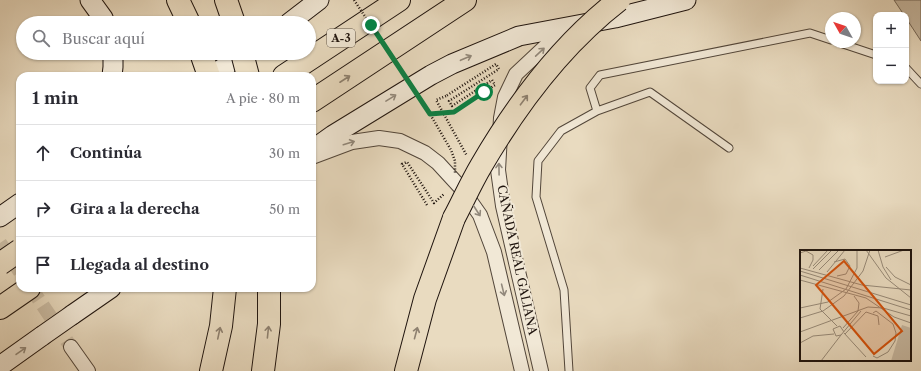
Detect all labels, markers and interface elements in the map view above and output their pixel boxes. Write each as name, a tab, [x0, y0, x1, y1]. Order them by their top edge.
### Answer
north arrow	[825, 12, 861, 48]
map controls	[873, 12, 909, 84]
button: +	[873, 12, 909, 48]
search box	[16, 16, 316, 60]
route end	[362, 16, 380, 34]
icon: search	[30, 27, 52, 49]
text: Buscar aquí	[62, 29, 145, 48]
road number: A-3	[327, 29, 355, 47]
one-way arrow	[535, 47, 545, 57]
button: −	[873, 48, 909, 84]
one-way arrow	[459, 53, 471, 61]
one-way arrow	[339, 75, 350, 84]
route start	[475, 83, 493, 101]
text: 1 min	[32, 88, 79, 108]
text: A pie · 80 m	[226, 90, 300, 106]
one-way arrow	[385, 94, 396, 102]
one-way arrow	[520, 95, 528, 106]
one-way arrow	[342, 139, 355, 146]
icon: ahead	[32, 142, 54, 164]
text: Continúa	[70, 143, 142, 162]
text: 30 m	[269, 145, 300, 161]
one-way arrow	[495, 163, 502, 176]
street label: CAÑADA REAL GALIANA	[494, 183, 542, 337]
icon: right	[32, 198, 54, 220]
text: Gira a la derecha	[70, 199, 200, 218]
text: 50 m	[269, 201, 300, 217]
one-way arrow	[473, 205, 481, 217]
inset map	[800, 250, 911, 361]
icon: arrive	[32, 254, 54, 276]
text: Llegada al destino	[70, 255, 209, 274]
one-way arrow	[500, 283, 507, 296]
one-way arrow	[264, 326, 272, 339]
one-way arrow	[216, 327, 224, 340]
one-way arrow	[413, 327, 420, 340]
one-way arrow	[15, 347, 26, 355]

